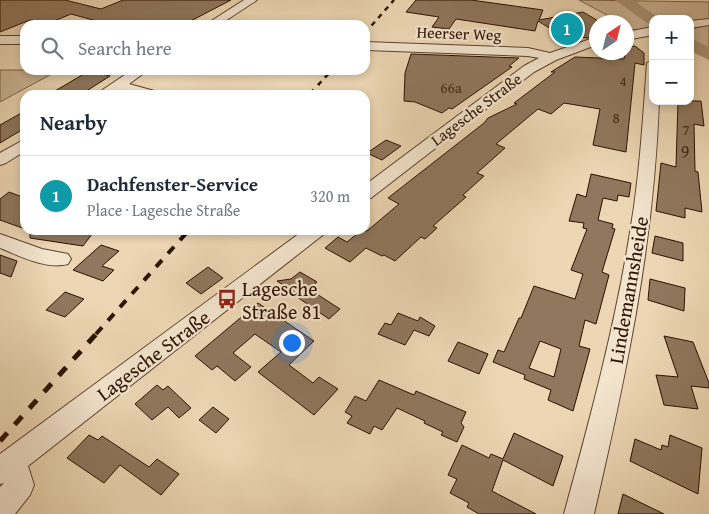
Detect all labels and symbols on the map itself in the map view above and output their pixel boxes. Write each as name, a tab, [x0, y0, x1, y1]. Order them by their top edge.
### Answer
pin: 1	[551, 10, 583, 48]
north arrow	[589, 15, 634, 60]
street label: Heerser Weg	[416, 20, 502, 46]
street label: Lagesche Straße	[425, 67, 527, 151]
house number: 4	[619, 70, 627, 91]
house number: 66a	[440, 77, 462, 98]
house number: 8	[612, 107, 620, 128]
house number: 7	[682, 119, 690, 140]
house number: 9	[681, 138, 689, 165]
street label: Lindemannsheide	[601, 214, 655, 366]
place label: Lagesche Straße 81	[242, 274, 321, 326]
bus stop icon: Lagesche Straße 81	[216, 288, 238, 310]
street label: Lagesche Straße	[90, 303, 216, 407]
your location	[279, 330, 305, 356]

